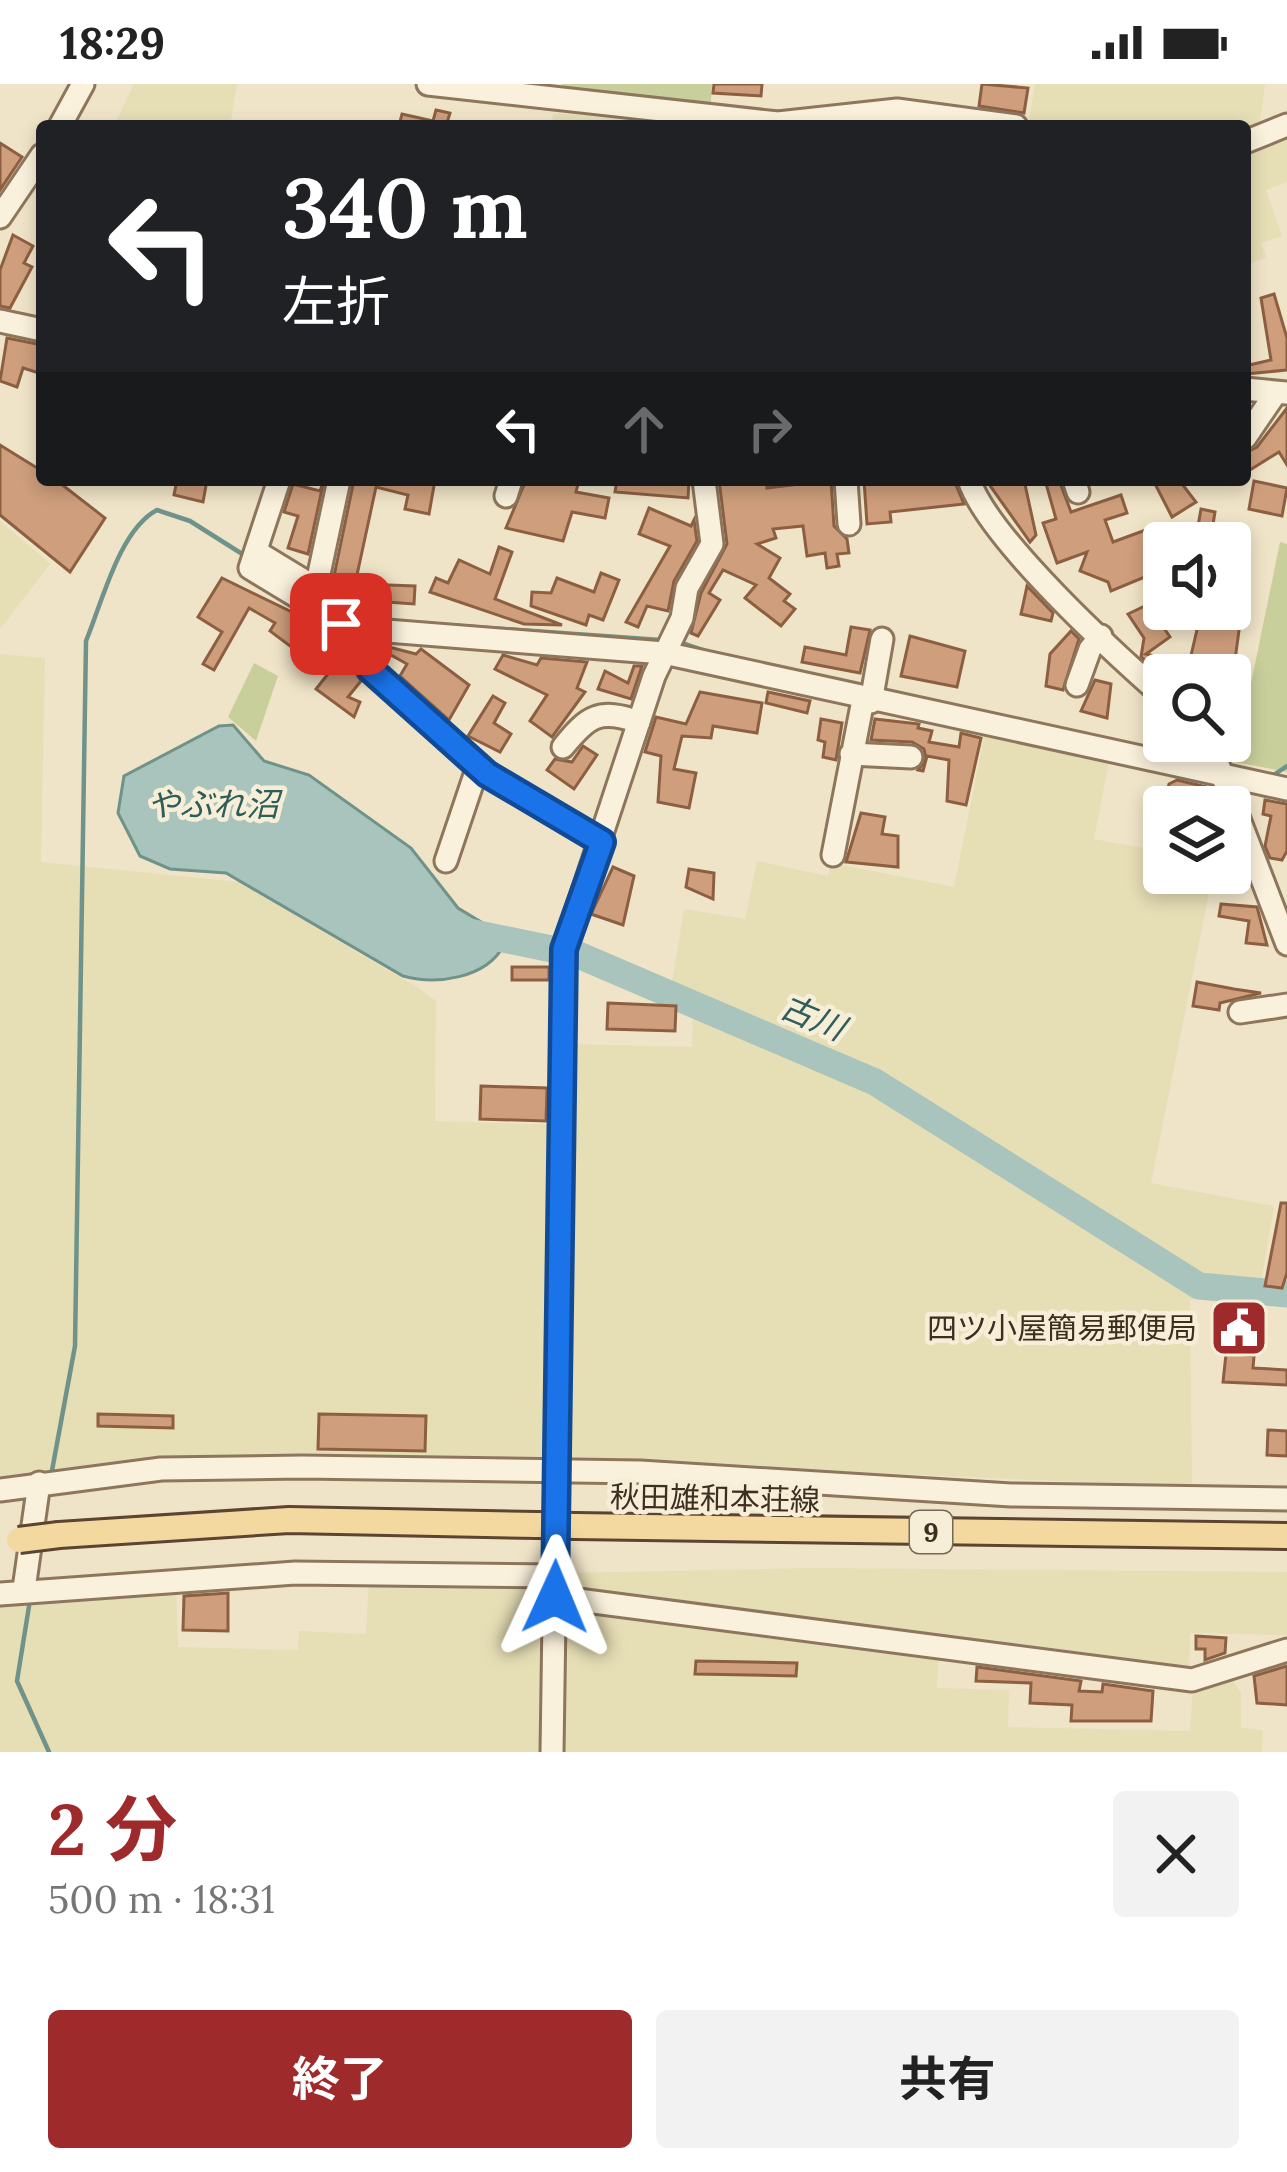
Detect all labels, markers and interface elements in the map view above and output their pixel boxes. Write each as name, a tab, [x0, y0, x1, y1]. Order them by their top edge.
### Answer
text: 18:29	[60, 14, 165, 71]
text: 340 m	[282, 153, 528, 261]
icon: left	[84, 168, 240, 324]
text: 左折	[282, 267, 390, 336]
icon: left	[485, 396, 551, 462]
icon: ahead	[611, 396, 677, 462]
icon: right	[737, 396, 803, 462]
map controls	[1143, 522, 1251, 894]
button: sound	[1143, 522, 1251, 630]
pin	[290, 573, 392, 675]
icon: arrive	[308, 591, 374, 657]
button: search	[1143, 654, 1251, 762]
water label: やぶれ沼	[147, 783, 283, 825]
button: layers	[1143, 786, 1251, 894]
water label: 古川	[774, 985, 854, 1050]
public building icon: 四ツ小屋簡易郵便局	[1208, 1297, 1270, 1359]
place label: 四ツ小屋簡易郵便局	[927, 1309, 1197, 1347]
street label: 秋田雄和本荘線	[610, 1477, 820, 1519]
road number: 9	[910, 1511, 952, 1553]
position arrow	[492, 1534, 618, 1660]
text: 2 分	[48, 1783, 177, 1875]
button: close	[1113, 1791, 1239, 1917]
text: 500 m · 18:31	[48, 1874, 275, 1924]
button: 終了	[48, 2010, 632, 2148]
button: 共有	[656, 2010, 1239, 2148]

